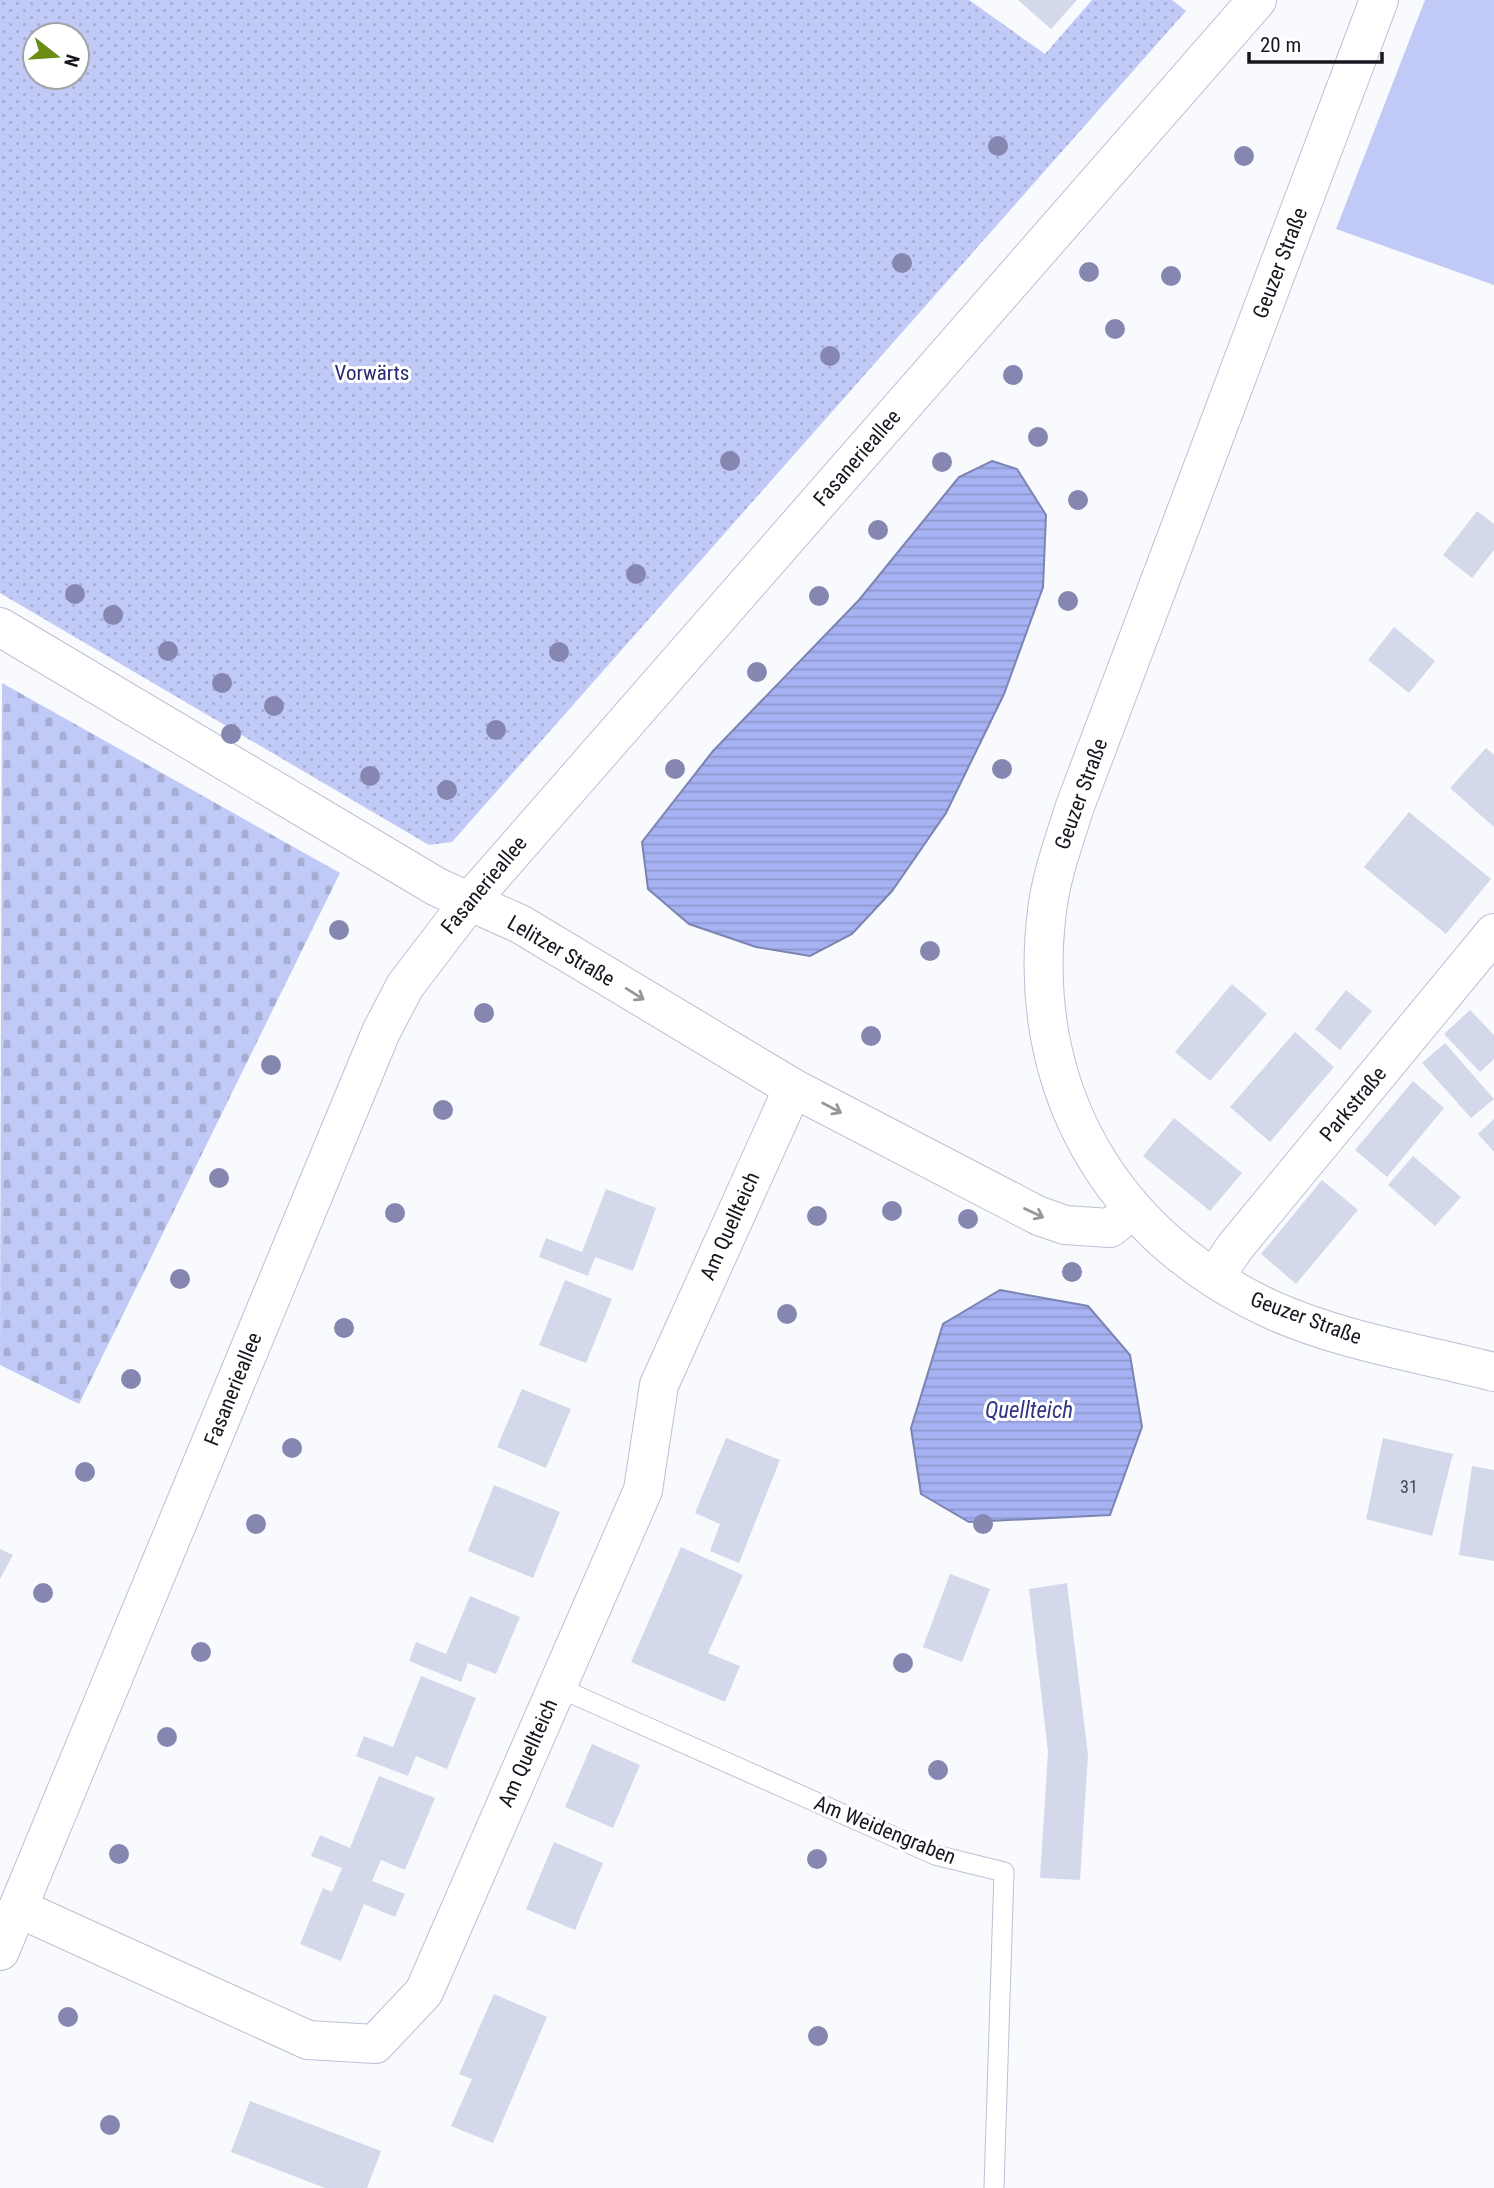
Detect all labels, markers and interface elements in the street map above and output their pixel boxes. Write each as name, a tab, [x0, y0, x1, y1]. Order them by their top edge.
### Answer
north arrow	[21, 21, 91, 91]
scale bar	[1249, 21, 1382, 65]
text: 20 m	[1260, 33, 1301, 57]
text: N	[59, 52, 84, 70]
street label: Geuzer Straße	[1248, 204, 1312, 322]
park label: Vorwärts	[335, 361, 409, 385]
street label: Fasanerieallee	[809, 405, 905, 511]
street label: Geuzer Straße	[1050, 735, 1112, 853]
street label: Fasanerieallee	[436, 831, 532, 939]
street label: Lelitzer Straße	[503, 911, 619, 991]
one-way arrow	[624, 988, 644, 1002]
street label: Parkstraße	[1315, 1062, 1391, 1146]
one-way arrow	[821, 1102, 841, 1116]
street label: Am Quellteich	[696, 1168, 764, 1284]
one-way arrow	[1023, 1207, 1044, 1220]
street label: Geuzer Straße	[1247, 1287, 1365, 1349]
street label: Fasanerieallee	[199, 1329, 267, 1449]
water label: Quellteich	[985, 1397, 1073, 1424]
house number: 31	[1400, 1476, 1418, 1497]
street label: Am Quellteich	[494, 1695, 562, 1811]
street label: Am Weidengraben	[811, 1791, 959, 1869]

